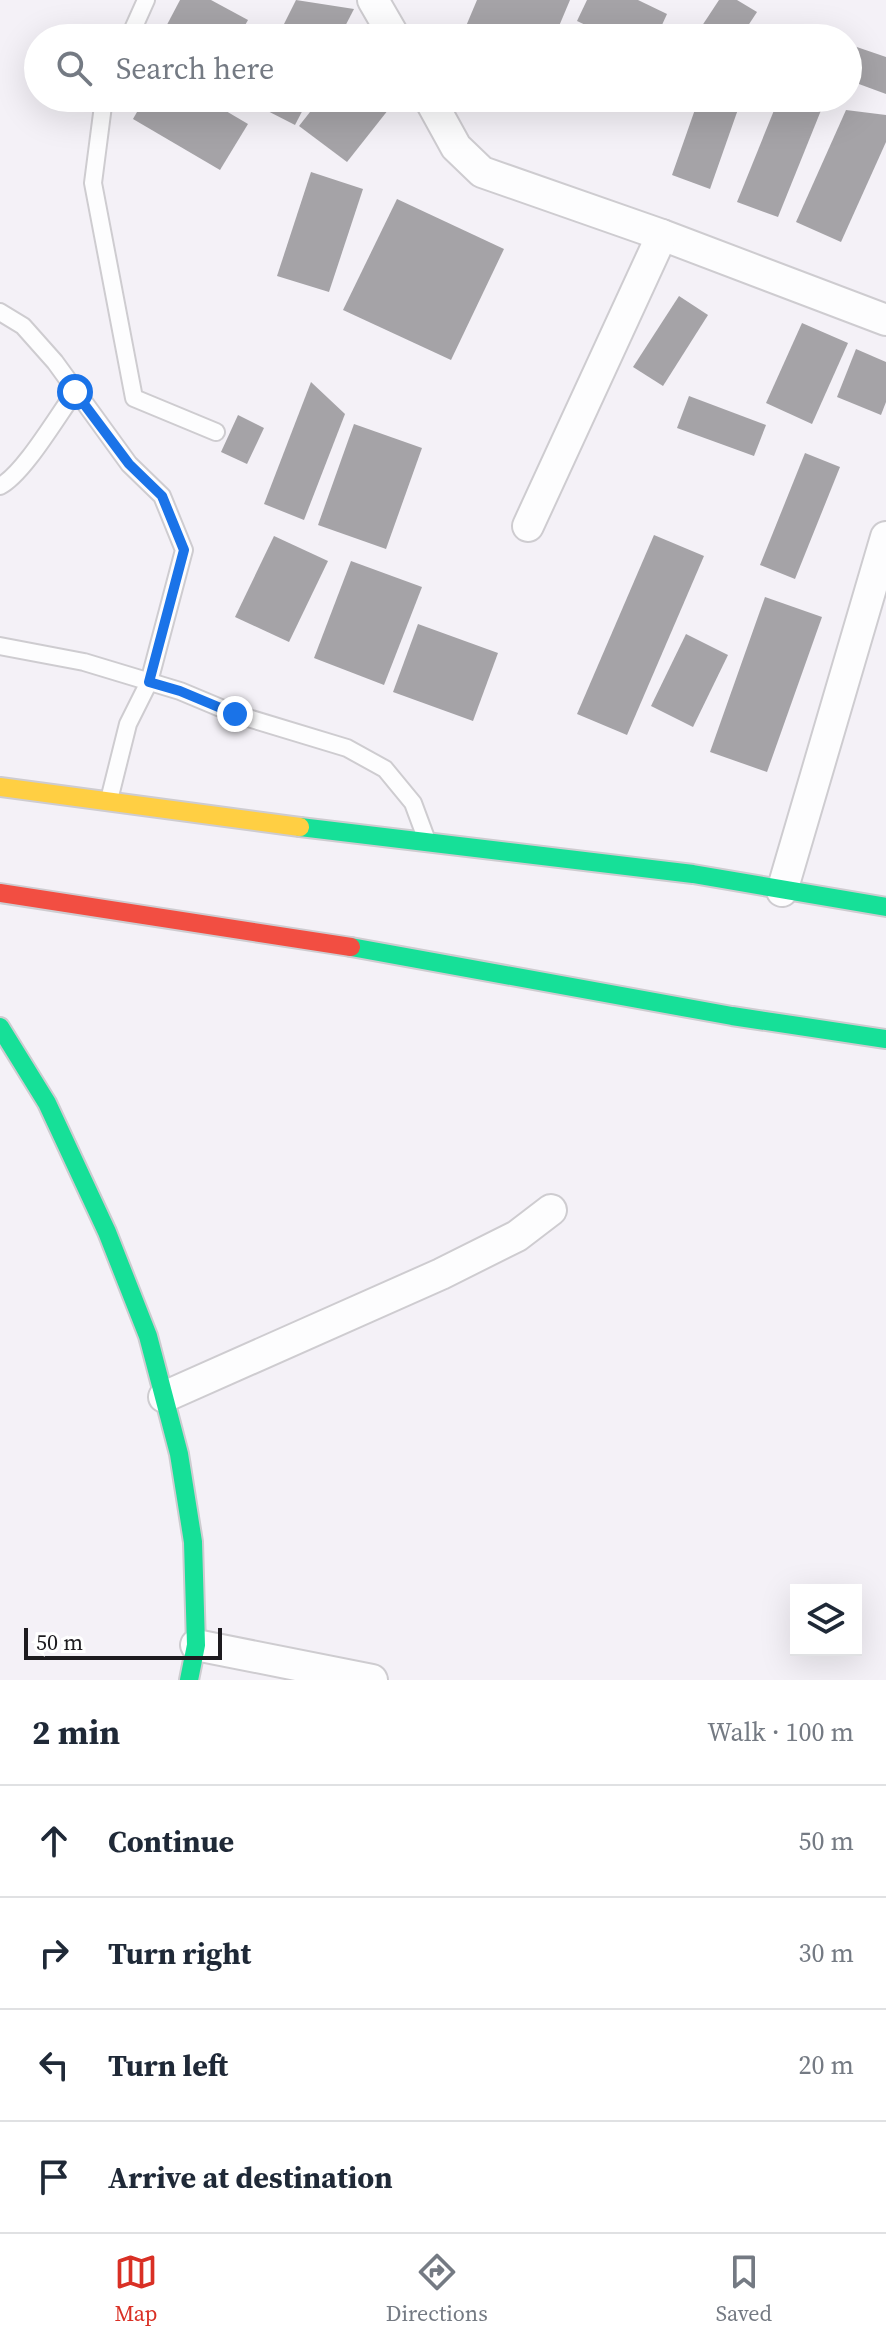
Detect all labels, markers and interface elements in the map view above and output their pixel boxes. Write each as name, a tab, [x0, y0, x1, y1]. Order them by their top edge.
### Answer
search box	[24, 24, 862, 112]
icon: search	[52, 46, 96, 90]
text: Search here	[116, 48, 274, 89]
route start	[57, 374, 93, 410]
route end	[217, 696, 253, 732]
map controls	[790, 1584, 862, 1656]
button: layers	[790, 1584, 862, 1656]
scale bar	[24, 1624, 222, 1660]
text: 50 m	[36, 1627, 83, 1657]
text: 2 min	[32, 1709, 120, 1755]
text: Walk · 100 m	[707, 1714, 854, 1750]
icon: ahead	[32, 1819, 76, 1863]
text: Continue	[108, 1821, 234, 1862]
text: 50 m	[799, 1823, 854, 1859]
icon: right	[32, 1931, 76, 1975]
text: Turn right	[108, 1933, 251, 1974]
text: 30 m	[799, 1935, 854, 1971]
icon: left	[32, 2043, 76, 2087]
text: Turn left	[108, 2045, 228, 2086]
text: 20 m	[799, 2047, 854, 2083]
icon: arrive	[32, 2155, 76, 2199]
text: Arrive at destination	[108, 2157, 393, 2198]
tab: Map	[114, 2250, 158, 2328]
tab: Directions	[386, 2250, 488, 2328]
tab: Saved	[716, 2250, 772, 2328]

